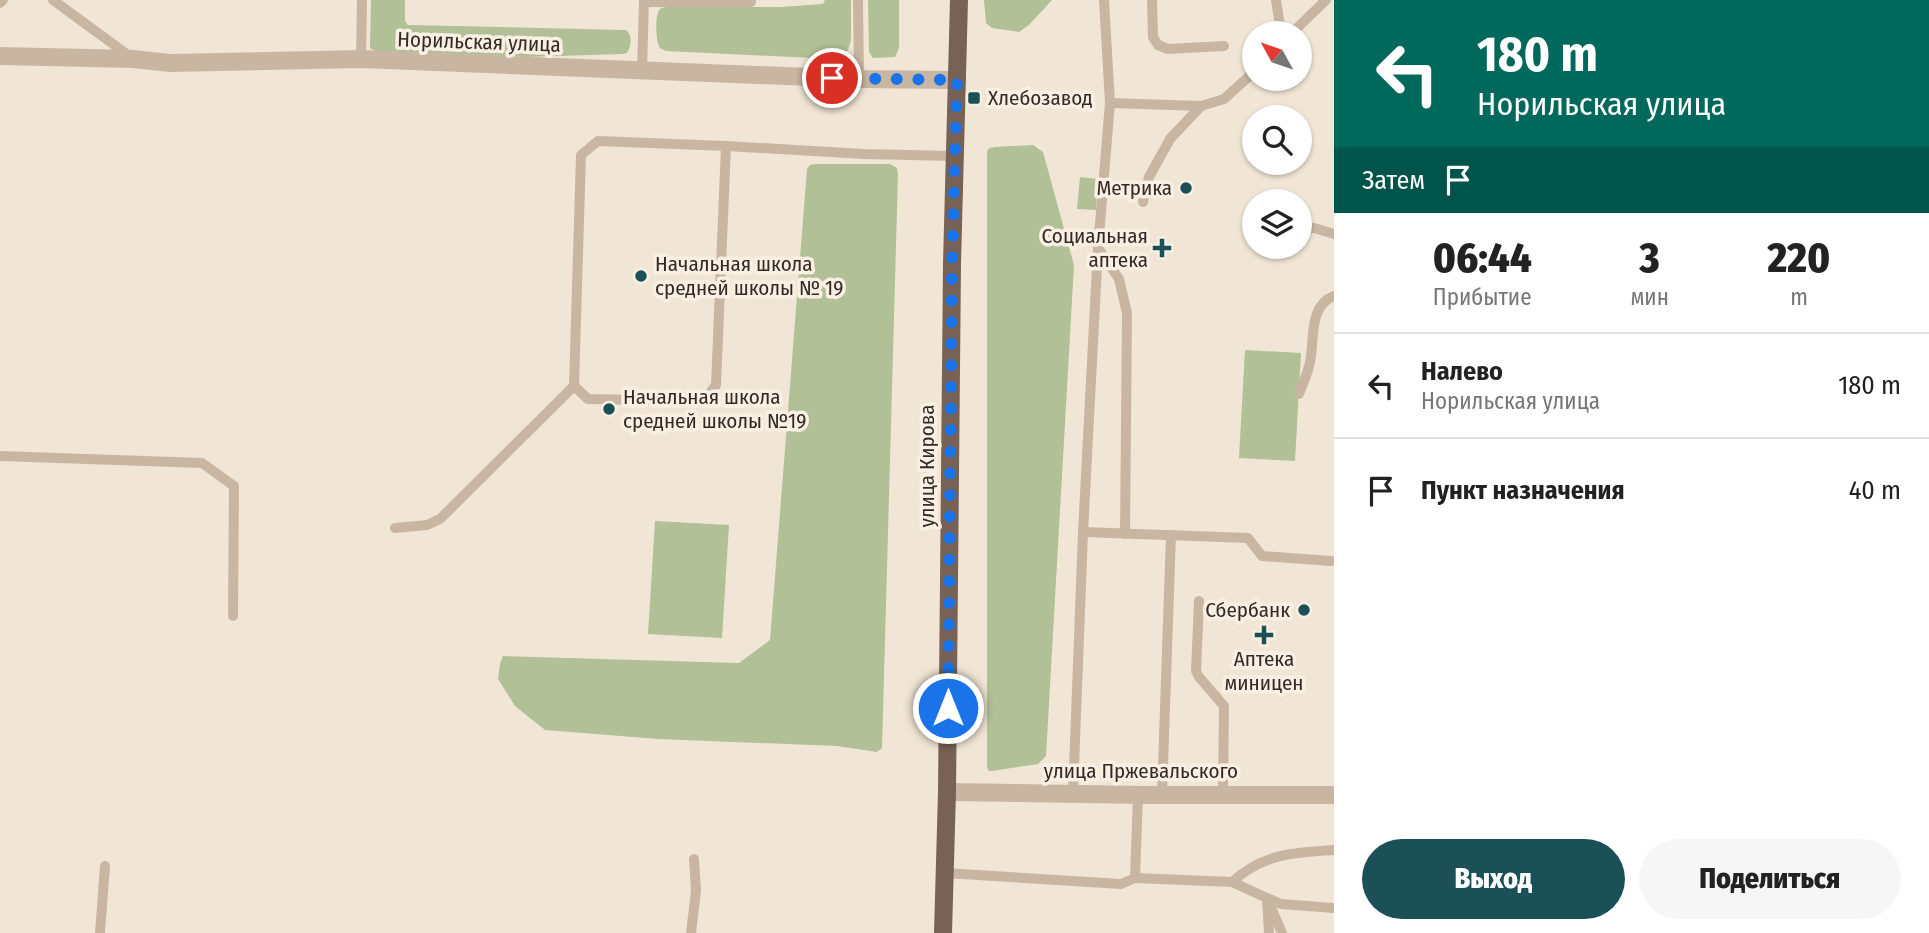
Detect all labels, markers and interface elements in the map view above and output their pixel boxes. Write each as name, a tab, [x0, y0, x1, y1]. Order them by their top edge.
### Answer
north arrow	[1242, 21, 1312, 91]
map controls	[1242, 21, 1312, 259]
text: 180 m	[1477, 25, 1598, 84]
street label: Норильская улица	[397, 26, 561, 58]
icon: left	[1362, 28, 1453, 119]
pin	[802, 48, 862, 108]
icon: arrive	[813, 59, 851, 97]
place label: Хлебoзавод	[988, 85, 1093, 111]
text: Норильская улица	[1477, 85, 1726, 123]
marker: Хлебoзавод	[966, 90, 982, 106]
button: search	[1242, 105, 1312, 175]
icon: arrive	[1439, 161, 1477, 199]
text: Затем	[1362, 165, 1425, 196]
place label: Метрика	[1096, 175, 1172, 201]
marker: Метрика	[1178, 180, 1194, 196]
button: layers	[1242, 189, 1312, 259]
place label: Социальная аптека	[1042, 223, 1148, 273]
text: 06:44	[1433, 233, 1532, 283]
text: 3	[1640, 233, 1660, 283]
text: 220	[1768, 233, 1830, 283]
marker: Социальная аптека	[1154, 240, 1170, 256]
place label: Начальная школа средней школы № 19	[655, 251, 843, 301]
marker: Начальная школа средней школы № 19	[633, 268, 649, 284]
text: Прибытие	[1433, 283, 1532, 311]
text: мин	[1630, 283, 1669, 311]
text: m	[1790, 283, 1808, 311]
text: Налево	[1421, 356, 1503, 387]
icon: left	[1362, 367, 1400, 405]
text: 180 m	[1838, 370, 1901, 401]
place label: Начальная школа средней школы №19	[623, 384, 806, 434]
text: Норильская улица	[1421, 387, 1600, 415]
marker: Начальная школа средней школы №19	[601, 401, 617, 417]
street label: улица Кирова	[914, 405, 940, 527]
icon: arrive	[1362, 472, 1400, 510]
text: Пункт назначения	[1421, 475, 1625, 506]
text: 40 m	[1849, 475, 1901, 506]
place label: Сбербанк	[1205, 597, 1290, 623]
marker: Сбербанк	[1296, 602, 1312, 618]
marker: Аптека миницен	[1256, 627, 1272, 643]
place label: Аптека миницен	[1225, 646, 1303, 696]
position arrow	[911, 671, 985, 745]
street label: улица Пржевальского	[1044, 758, 1238, 784]
button: Выход	[1362, 839, 1625, 919]
button: Поделиться	[1639, 839, 1901, 919]

